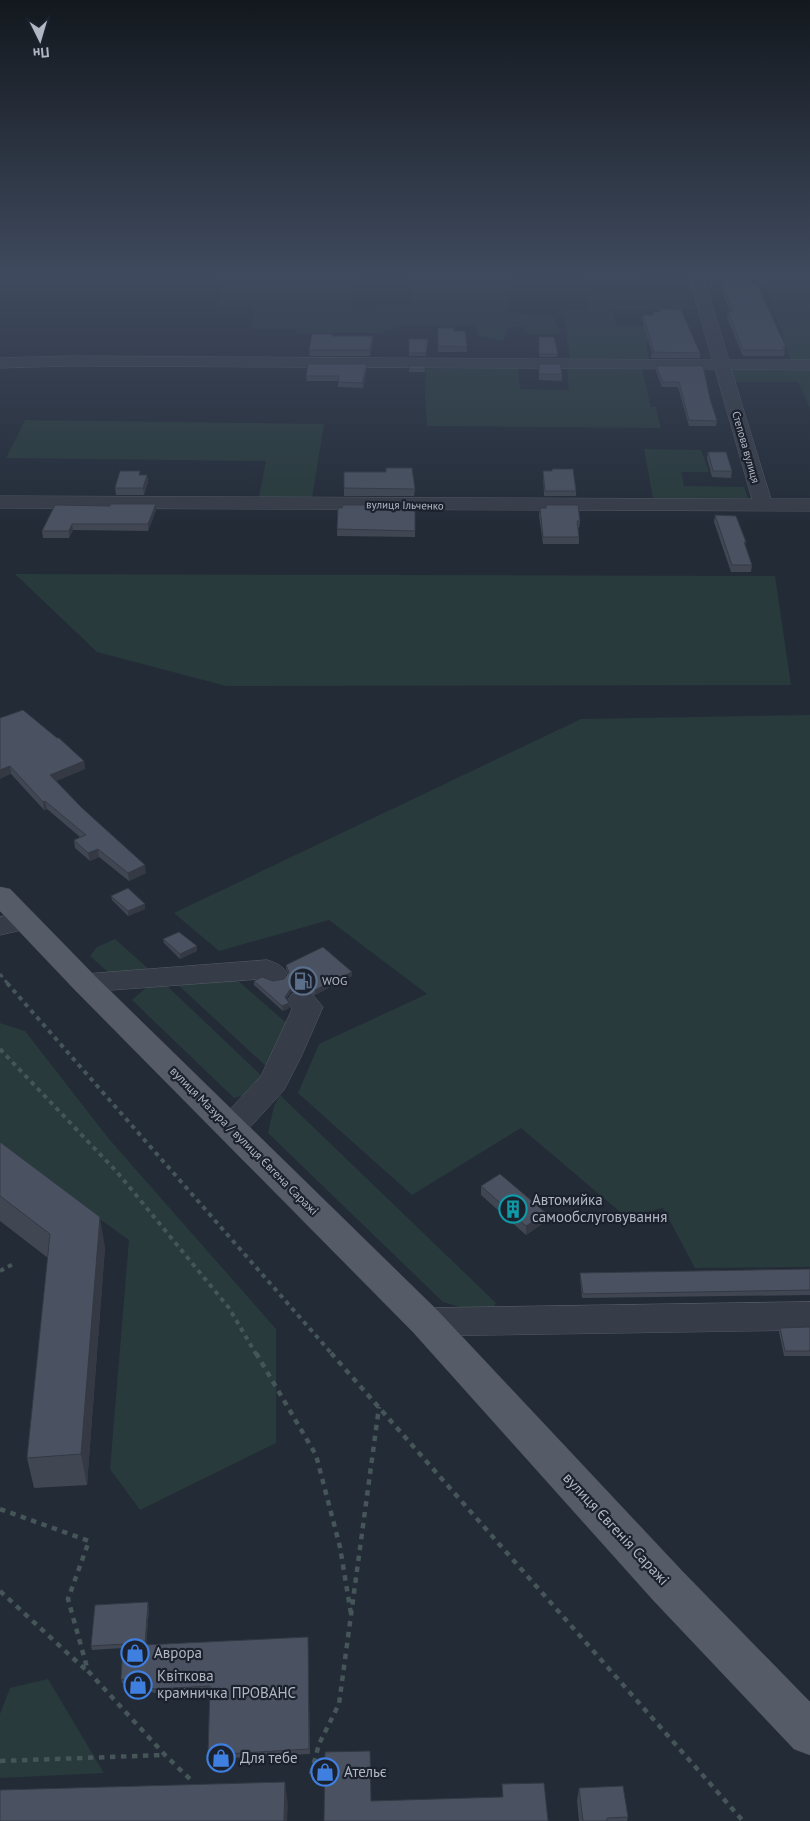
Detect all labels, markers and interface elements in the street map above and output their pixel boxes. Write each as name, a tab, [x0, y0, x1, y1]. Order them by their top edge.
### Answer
north arrow	[15, 15, 65, 65]
text: Пн	[32, 43, 50, 63]
street label: Степова вулиця	[729, 409, 763, 485]
street label: вулиця Ільченко	[366, 497, 444, 513]
fuel station icon: WOG	[288, 966, 318, 996]
place label: WOG	[322, 973, 347, 988]
street label: вулиця Мазура / вулиця Євгена Саражі	[167, 1063, 322, 1218]
place label: Автомийка самообслуговування	[532, 1190, 667, 1226]
building icon: Автомийка самообслуговування	[498, 1194, 528, 1224]
street label: вулиця Євгенія Саражі	[559, 1468, 674, 1589]
shop icon: Аврора	[120, 1638, 150, 1668]
place label: Аврора	[154, 1643, 202, 1662]
place label: Квіткова крамничка ПРОВАНС	[157, 1666, 296, 1702]
shop icon: Квіткова крамничка ПРОВАНС	[123, 1670, 153, 1700]
shop icon: Для тебе	[206, 1743, 236, 1773]
place label: Для тебе	[240, 1748, 298, 1767]
shop icon: Ательє	[310, 1757, 340, 1787]
place label: Ательє	[344, 1762, 387, 1781]

